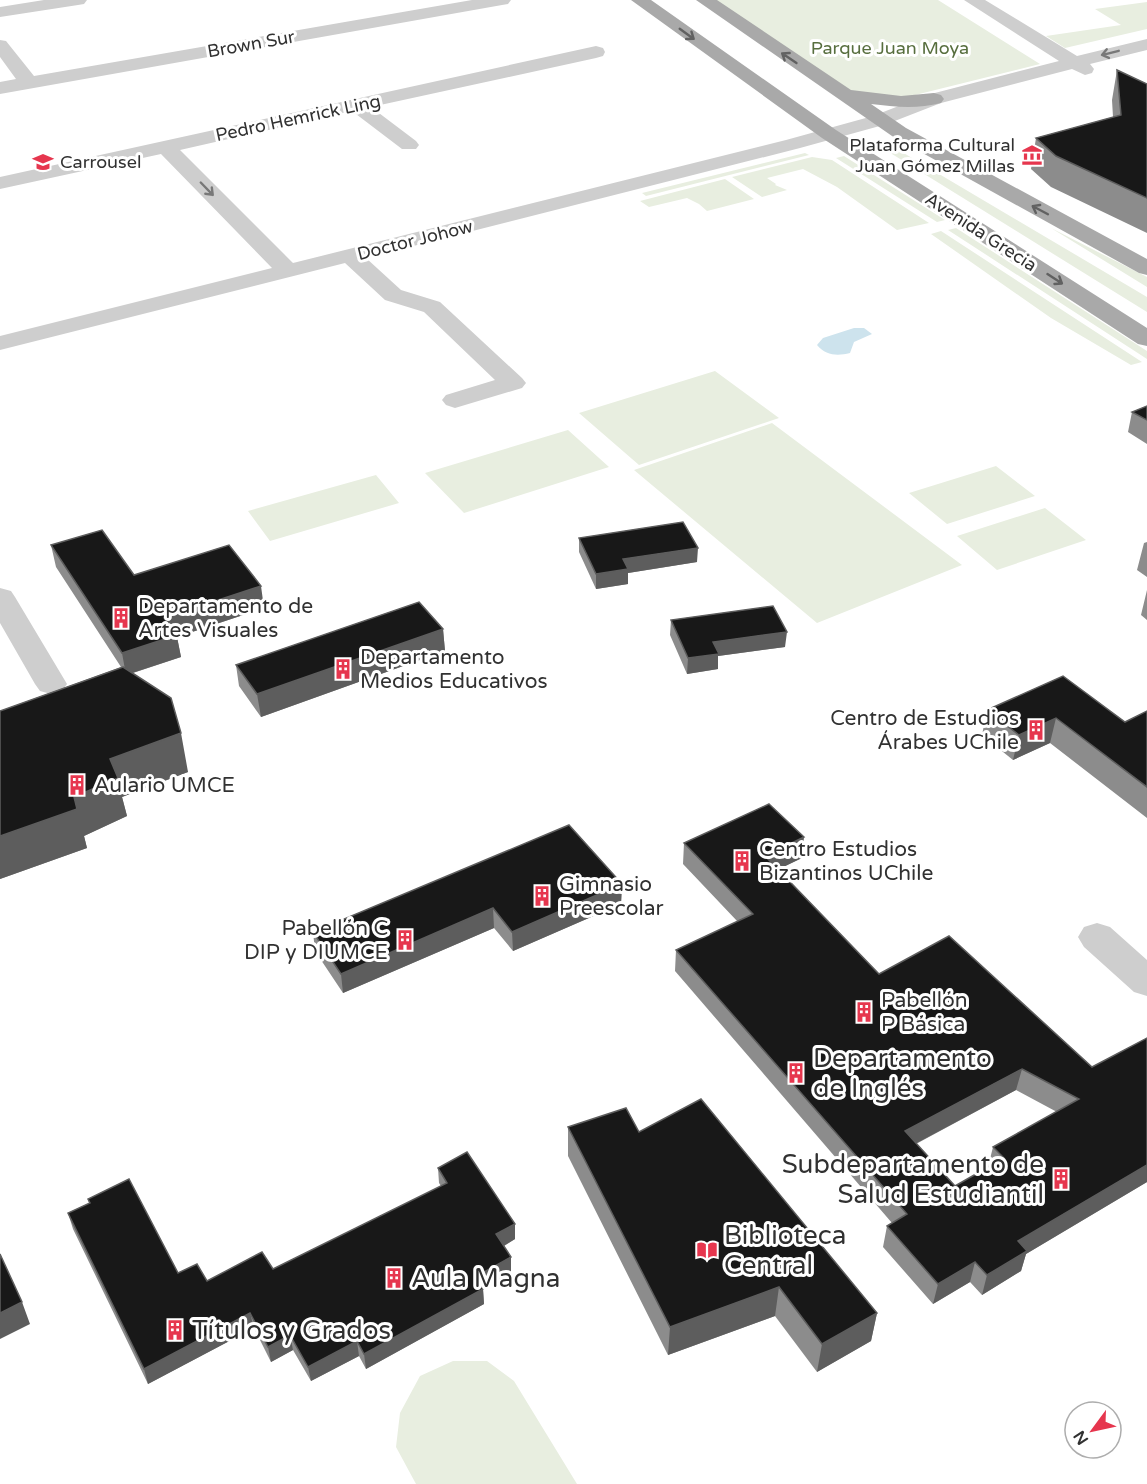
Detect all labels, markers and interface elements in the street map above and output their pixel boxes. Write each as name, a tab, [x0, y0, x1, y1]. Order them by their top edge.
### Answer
street label: Brown Sur	[206, 25, 297, 63]
one-way arrow	[679, 28, 695, 41]
park label: Parque Juan Moya	[811, 37, 969, 59]
one-way arrow	[1101, 48, 1120, 59]
one-way arrow	[782, 52, 798, 64]
street label: Pedro Hemrick Ling	[213, 90, 383, 146]
place label: Plataforma Cultural Juan Gómez Millas	[849, 134, 1015, 177]
museum icon: Plataforma Cultural Juan Gómez Millas	[1020, 143, 1044, 167]
school or university icon: Carrousel	[31, 150, 55, 174]
place label: Carrousel	[60, 151, 141, 173]
one-way arrow	[200, 181, 214, 196]
street label: Avenida Grecia	[921, 188, 1041, 276]
one-way arrow	[1032, 204, 1049, 216]
street label: Doctor Johow	[355, 215, 475, 265]
one-way arrow	[1046, 273, 1063, 286]
place label: Departamento de Artes Visuales	[138, 594, 313, 643]
building icon: Departamento de Artes Visuales	[109, 606, 133, 630]
place label: Departamento Medios Educativos	[360, 645, 548, 694]
building icon: Departamento Medios Educativos	[331, 657, 355, 681]
place label: Centro de Estudios Árabes UChile	[830, 706, 1019, 755]
building icon: Centro de Estudios Árabes UChile	[1024, 718, 1048, 742]
building icon: Aulario UMCE	[65, 773, 89, 797]
place label: Aulario UMCE	[94, 773, 235, 798]
place label: Centro Estudios Bizantinos UChile	[759, 837, 934, 886]
building icon: Centro Estudios Bizantinos UChile	[730, 849, 754, 873]
place label: Gimnasio Preescolar	[559, 872, 663, 921]
building icon: Gimnasio Preescolar	[530, 884, 554, 908]
place label: Pabellón C DIP y DIUMCE	[244, 916, 388, 965]
building icon: Pabellón C DIP y DIUMCE	[393, 928, 417, 952]
place label: Pabellón P Básica	[881, 988, 968, 1037]
building icon: Pabellón P Básica	[852, 1000, 876, 1024]
place label: Departamento de Inglés	[813, 1043, 992, 1104]
building icon: Departamento de Inglés	[784, 1061, 808, 1085]
place label: Subdepartamento de Salud Estudiantil	[782, 1149, 1044, 1210]
building icon: Subdepartamento de Salud Estudiantil	[1049, 1167, 1073, 1191]
place label: Biblioteca Central	[724, 1220, 846, 1281]
library icon: Biblioteca Central	[695, 1238, 719, 1262]
place label: Aula Magna	[411, 1263, 560, 1294]
building icon: Aula Magna	[382, 1266, 406, 1290]
place label: Títulos y Grados	[192, 1315, 391, 1346]
building icon: Títulos y Grados	[163, 1318, 187, 1342]
north arrow	[1063, 1400, 1123, 1460]
text: N	[1069, 1427, 1093, 1448]

